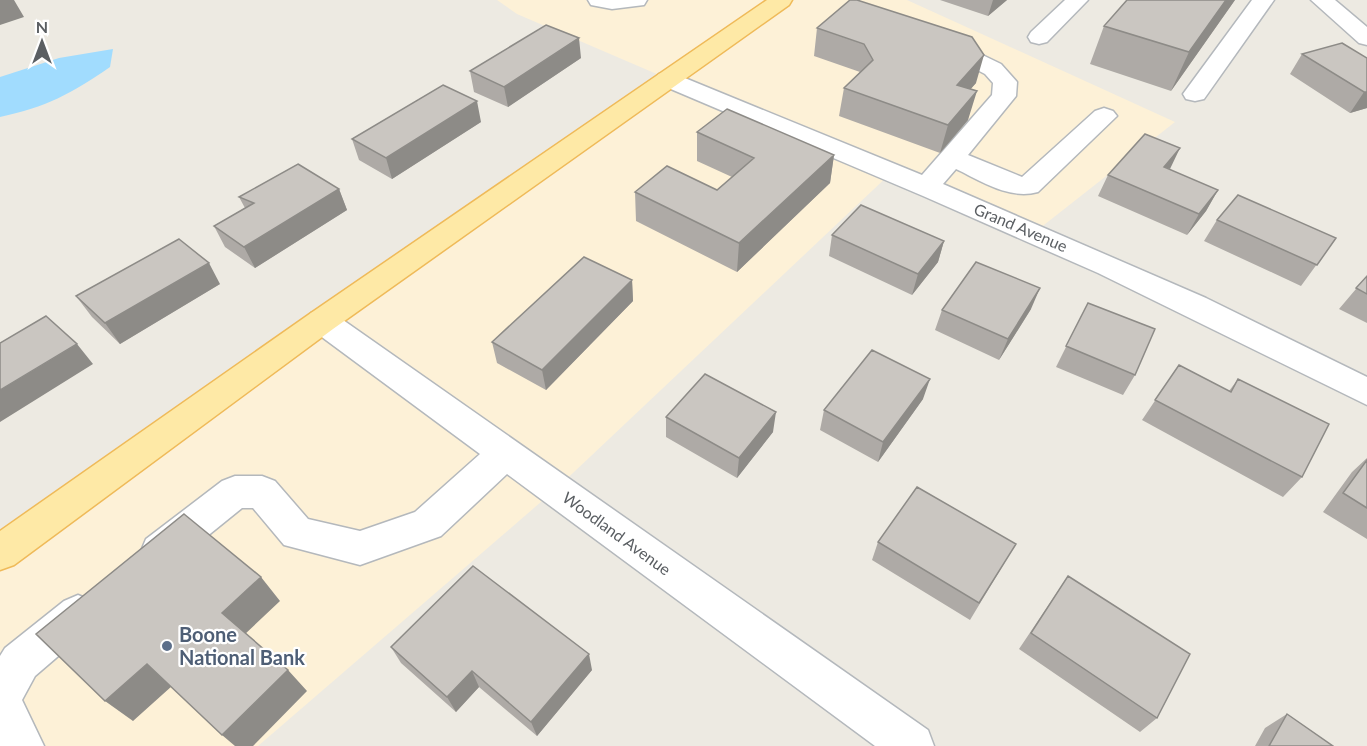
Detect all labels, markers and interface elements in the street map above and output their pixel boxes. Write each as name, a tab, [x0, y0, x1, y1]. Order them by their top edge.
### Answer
north arrow	[12, 12, 72, 72]
text: N	[36, 17, 48, 36]
street label: Grand Avenue	[971, 199, 1071, 255]
street label: Woodland Avenue	[559, 487, 675, 579]
place label: Boone National Bank	[179, 622, 305, 669]
marker: Boone National Bank	[160, 639, 174, 653]

